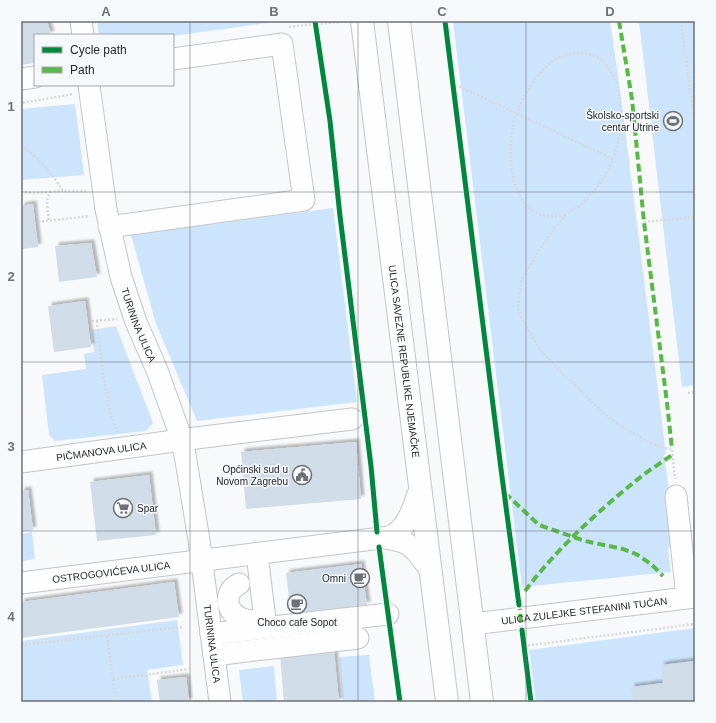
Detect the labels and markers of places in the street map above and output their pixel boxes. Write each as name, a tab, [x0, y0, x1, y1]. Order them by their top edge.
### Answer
place label: Školsko-sportski centar Utrine	[586, 109, 659, 133]
sports icon: Školsko-sportski centar Utrine	[662, 110, 684, 132]
place label: Općinski sud u Novom Zagrebu	[216, 464, 288, 487]
public building icon: Općinski sud u Novom Zagrebu	[291, 464, 313, 486]
supermarket icon: Spar	[112, 497, 134, 519]
place label: Spar	[137, 503, 159, 514]
cafe icon: Omni	[349, 567, 371, 589]
place label: Omni	[322, 573, 346, 584]
cafe icon: Choco cafe Sopot	[286, 593, 308, 615]
place label: Choco cafe Sopot	[257, 617, 337, 628]

